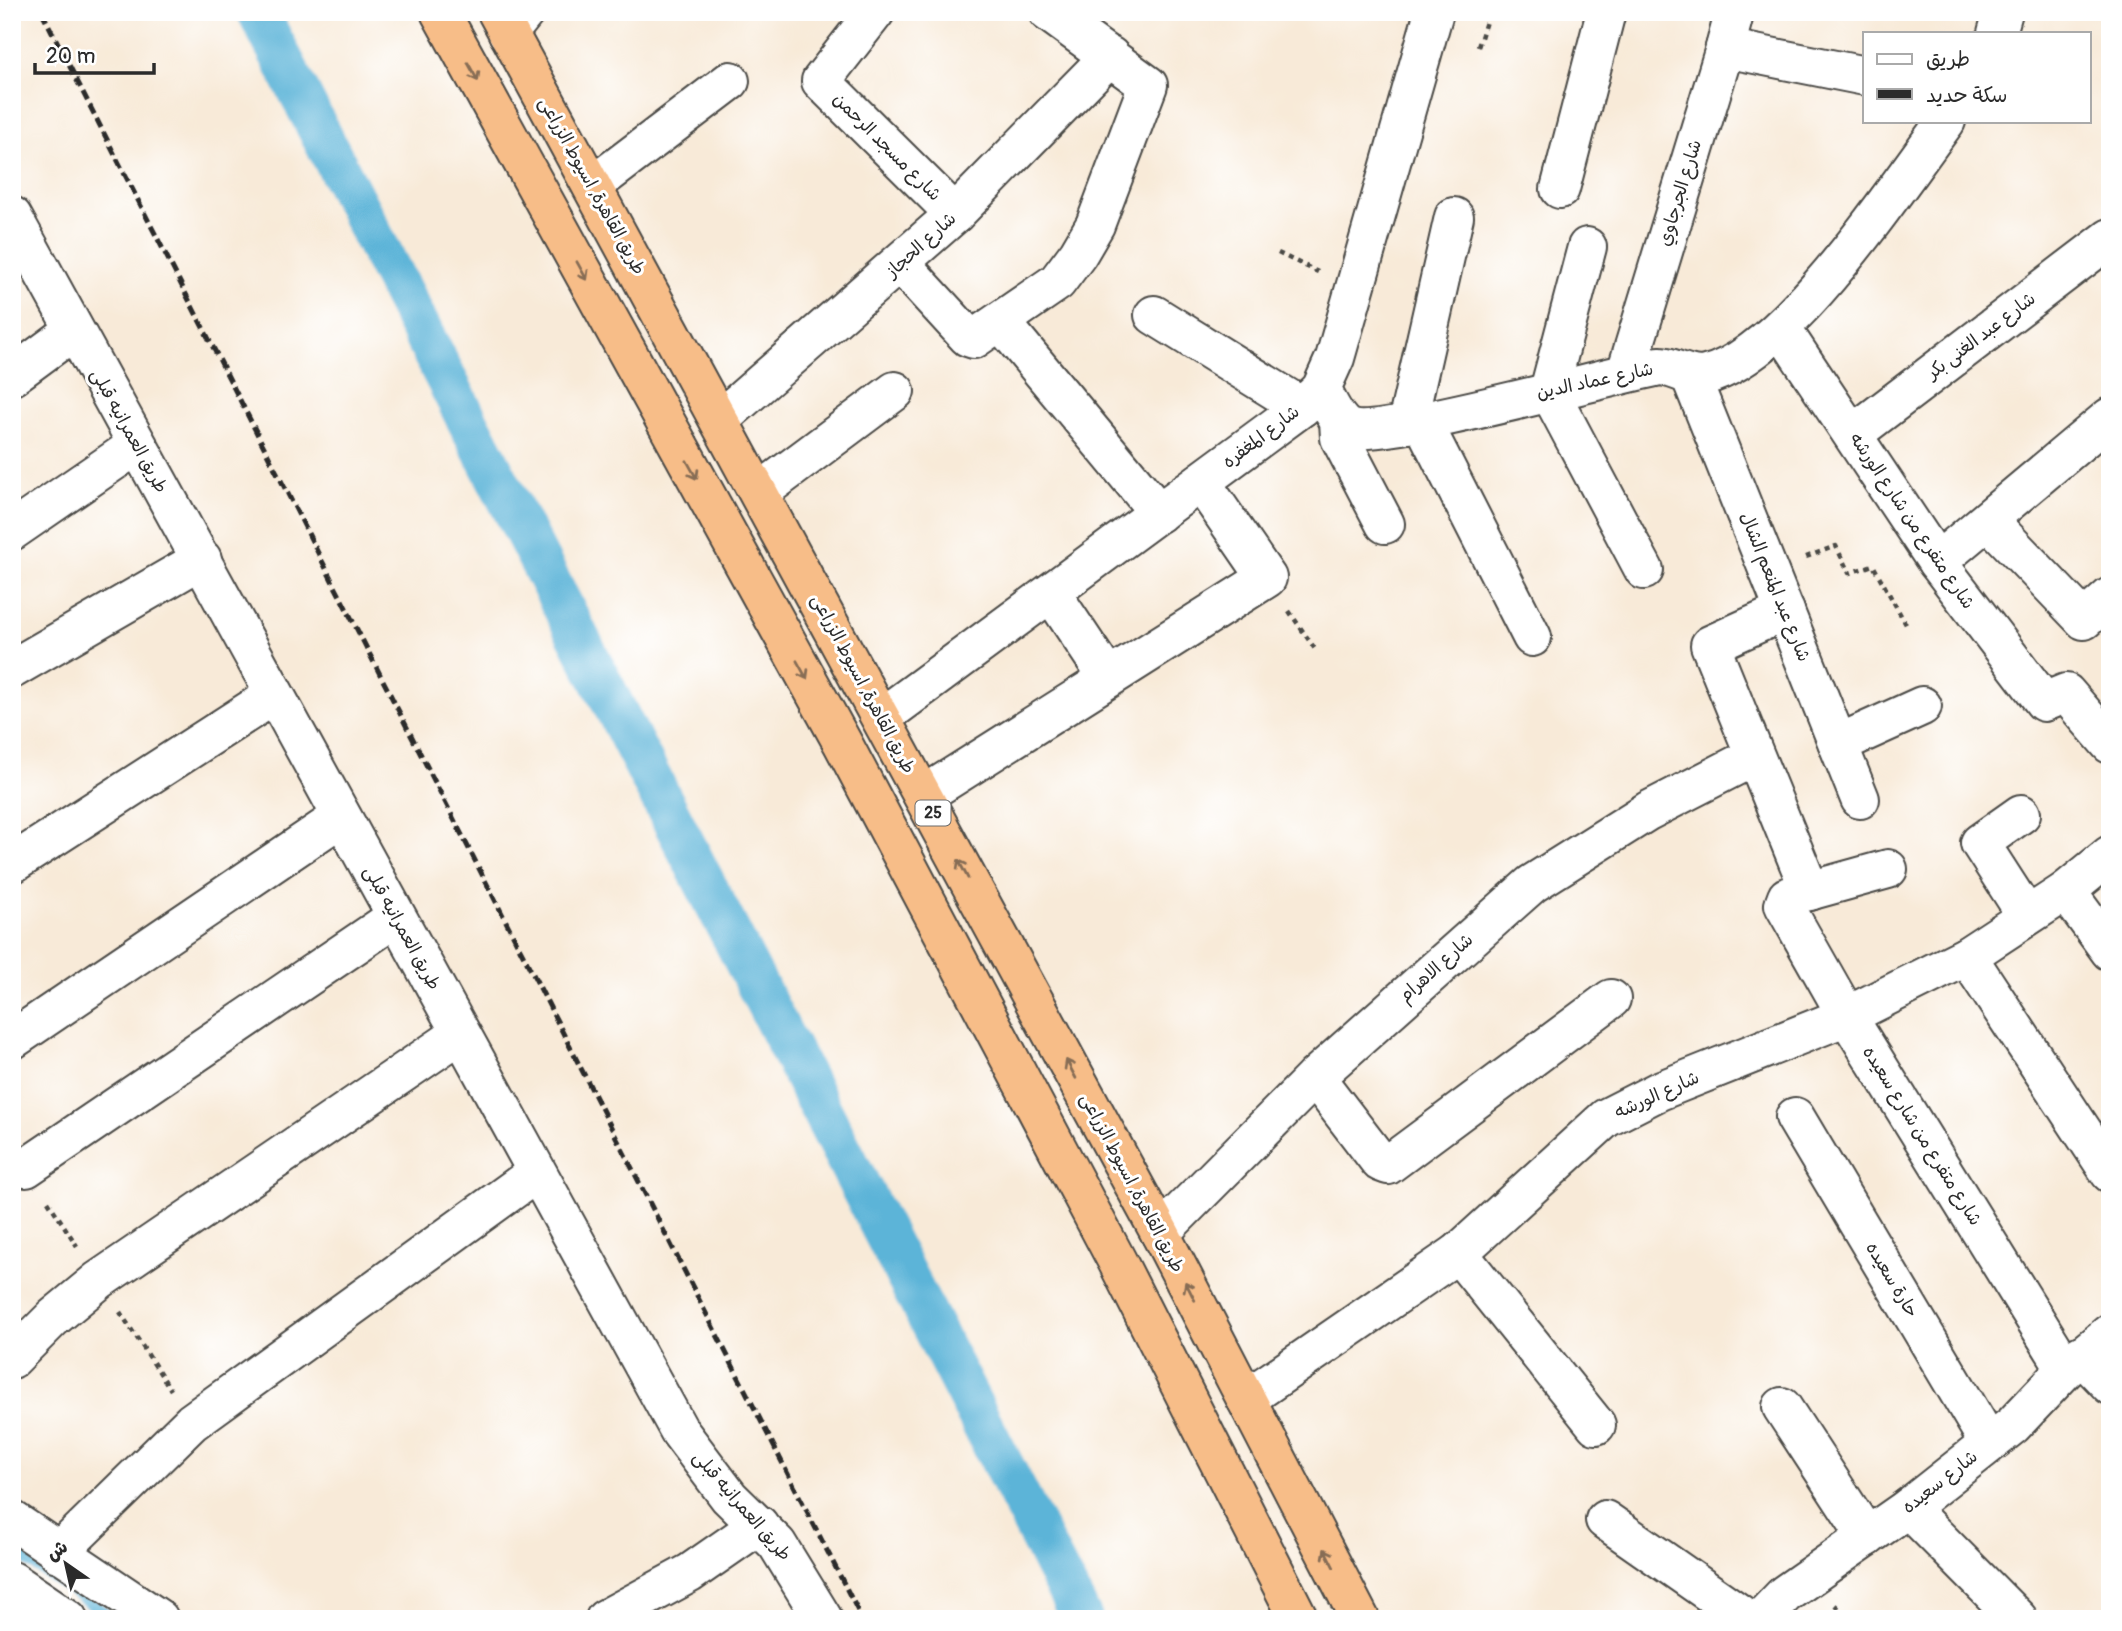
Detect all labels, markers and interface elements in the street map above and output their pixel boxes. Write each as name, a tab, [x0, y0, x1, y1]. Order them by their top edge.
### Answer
scale bar	[35, 32, 154, 76]
legend	[1863, 32, 2090, 122]
text: 20 m	[46, 43, 95, 70]
text: طريق	[1926, 46, 1970, 73]
one-way arrow	[466, 61, 480, 82]
text: سكة حديد	[1926, 82, 2007, 109]
street label: شارع مسجد الرحمن	[828, 88, 946, 206]
street label: طريق القاهرة, اسيوط الزراعى	[533, 93, 651, 279]
street label: شارع الجرجاوي	[1653, 137, 1708, 249]
street label: شارع الحجاز	[879, 207, 961, 284]
one-way arrow	[576, 260, 590, 281]
street label: شارع عبد الغنى بكر	[1920, 287, 2040, 386]
street label: شارع عماد الدين	[1535, 357, 1655, 405]
street label: طريق العمرانيه قبلى	[85, 365, 173, 497]
street label: شارع المغفره	[1218, 400, 1304, 474]
street label: شارع متفرع من شارع الورشه	[1844, 428, 1980, 614]
one-way arrow	[685, 460, 699, 480]
street label: شارع عبد المنعم الشال	[1733, 509, 1815, 666]
street label: طريق القاهرة, اسيوط الزراعى	[806, 590, 920, 778]
one-way arrow	[795, 659, 809, 679]
road number: 25	[916, 800, 950, 826]
one-way arrow	[956, 859, 970, 879]
street label: طريق العمرانيه قبلى	[358, 862, 446, 994]
street label: شارع الاهرام	[1394, 928, 1479, 1009]
street label: شارع متفرع من شارع سعيده	[1857, 1042, 1987, 1230]
one-way arrow	[1064, 1059, 1077, 1080]
street label: شارع الورشه	[1611, 1066, 1703, 1124]
street label: طريق القاهرة, اسيوط الزراعى	[1075, 1089, 1189, 1277]
street label: حارة سعيده	[1860, 1238, 1924, 1322]
one-way arrow	[1183, 1281, 1196, 1302]
street label: شارع سعيده	[1897, 1445, 1983, 1519]
street label: طريق العمرانيه قبلى	[688, 1446, 796, 1566]
north arrow	[32, 1530, 102, 1600]
text: ش	[42, 1535, 73, 1567]
one-way arrow	[1321, 1548, 1335, 1569]

